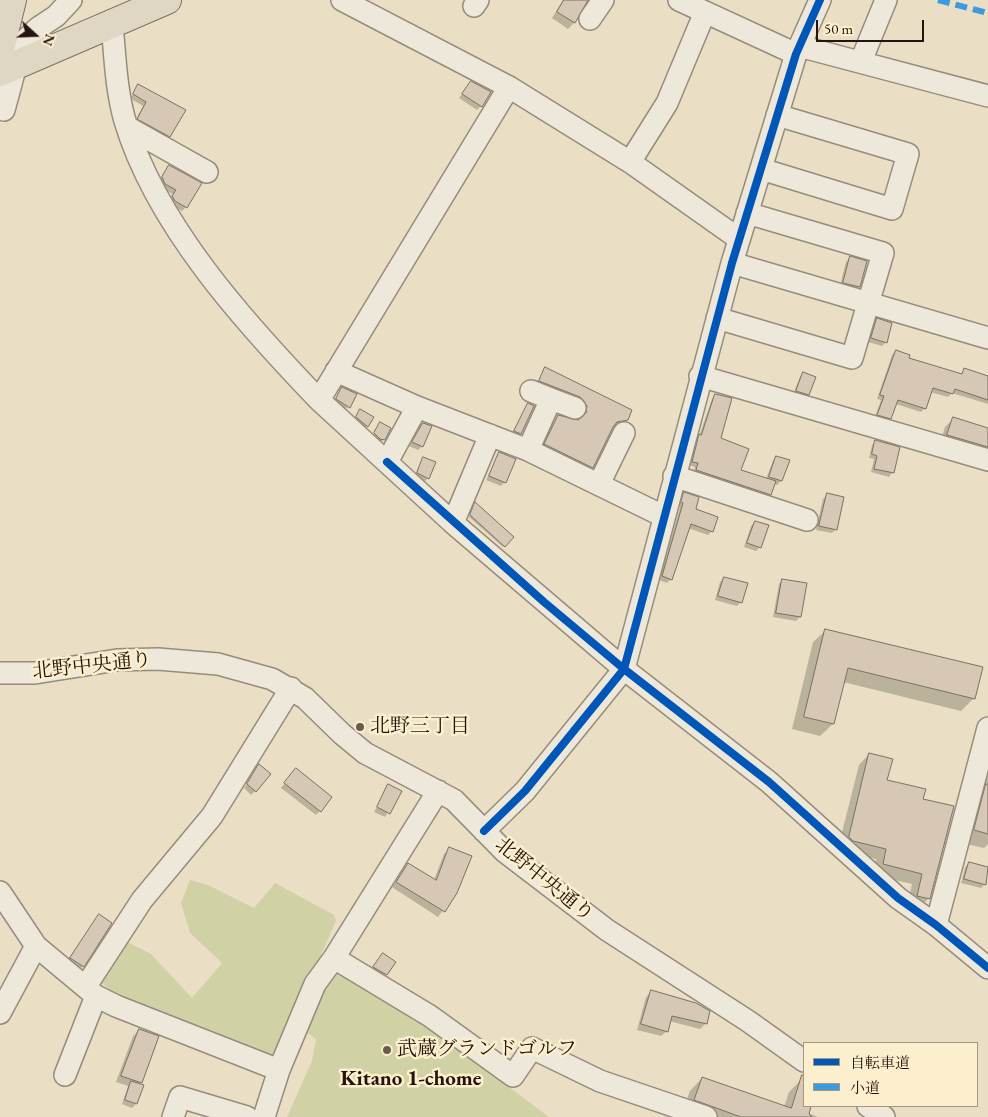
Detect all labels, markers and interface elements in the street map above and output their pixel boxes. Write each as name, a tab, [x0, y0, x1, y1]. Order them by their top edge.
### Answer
north arrow	[10, 10, 60, 60]
scale bar	[818, 10, 926, 42]
text: 50 m	[824, 19, 853, 38]
text: N	[39, 32, 59, 49]
street label: 北野中央通り	[31, 648, 153, 684]
place label: 北野三丁目	[370, 715, 470, 739]
marker: 北野三丁目	[354, 721, 366, 733]
street label: 北野中央通り	[490, 833, 598, 927]
place label: 武蔵グランドゴルフ	[397, 1038, 577, 1062]
legend	[803, 1042, 978, 1107]
marker: 武蔵グランドゴルフ	[381, 1044, 393, 1056]
text: 自転車道	[850, 1053, 910, 1072]
district label: Kitano 1-chome	[341, 1066, 481, 1092]
text: 小道	[850, 1078, 880, 1097]

